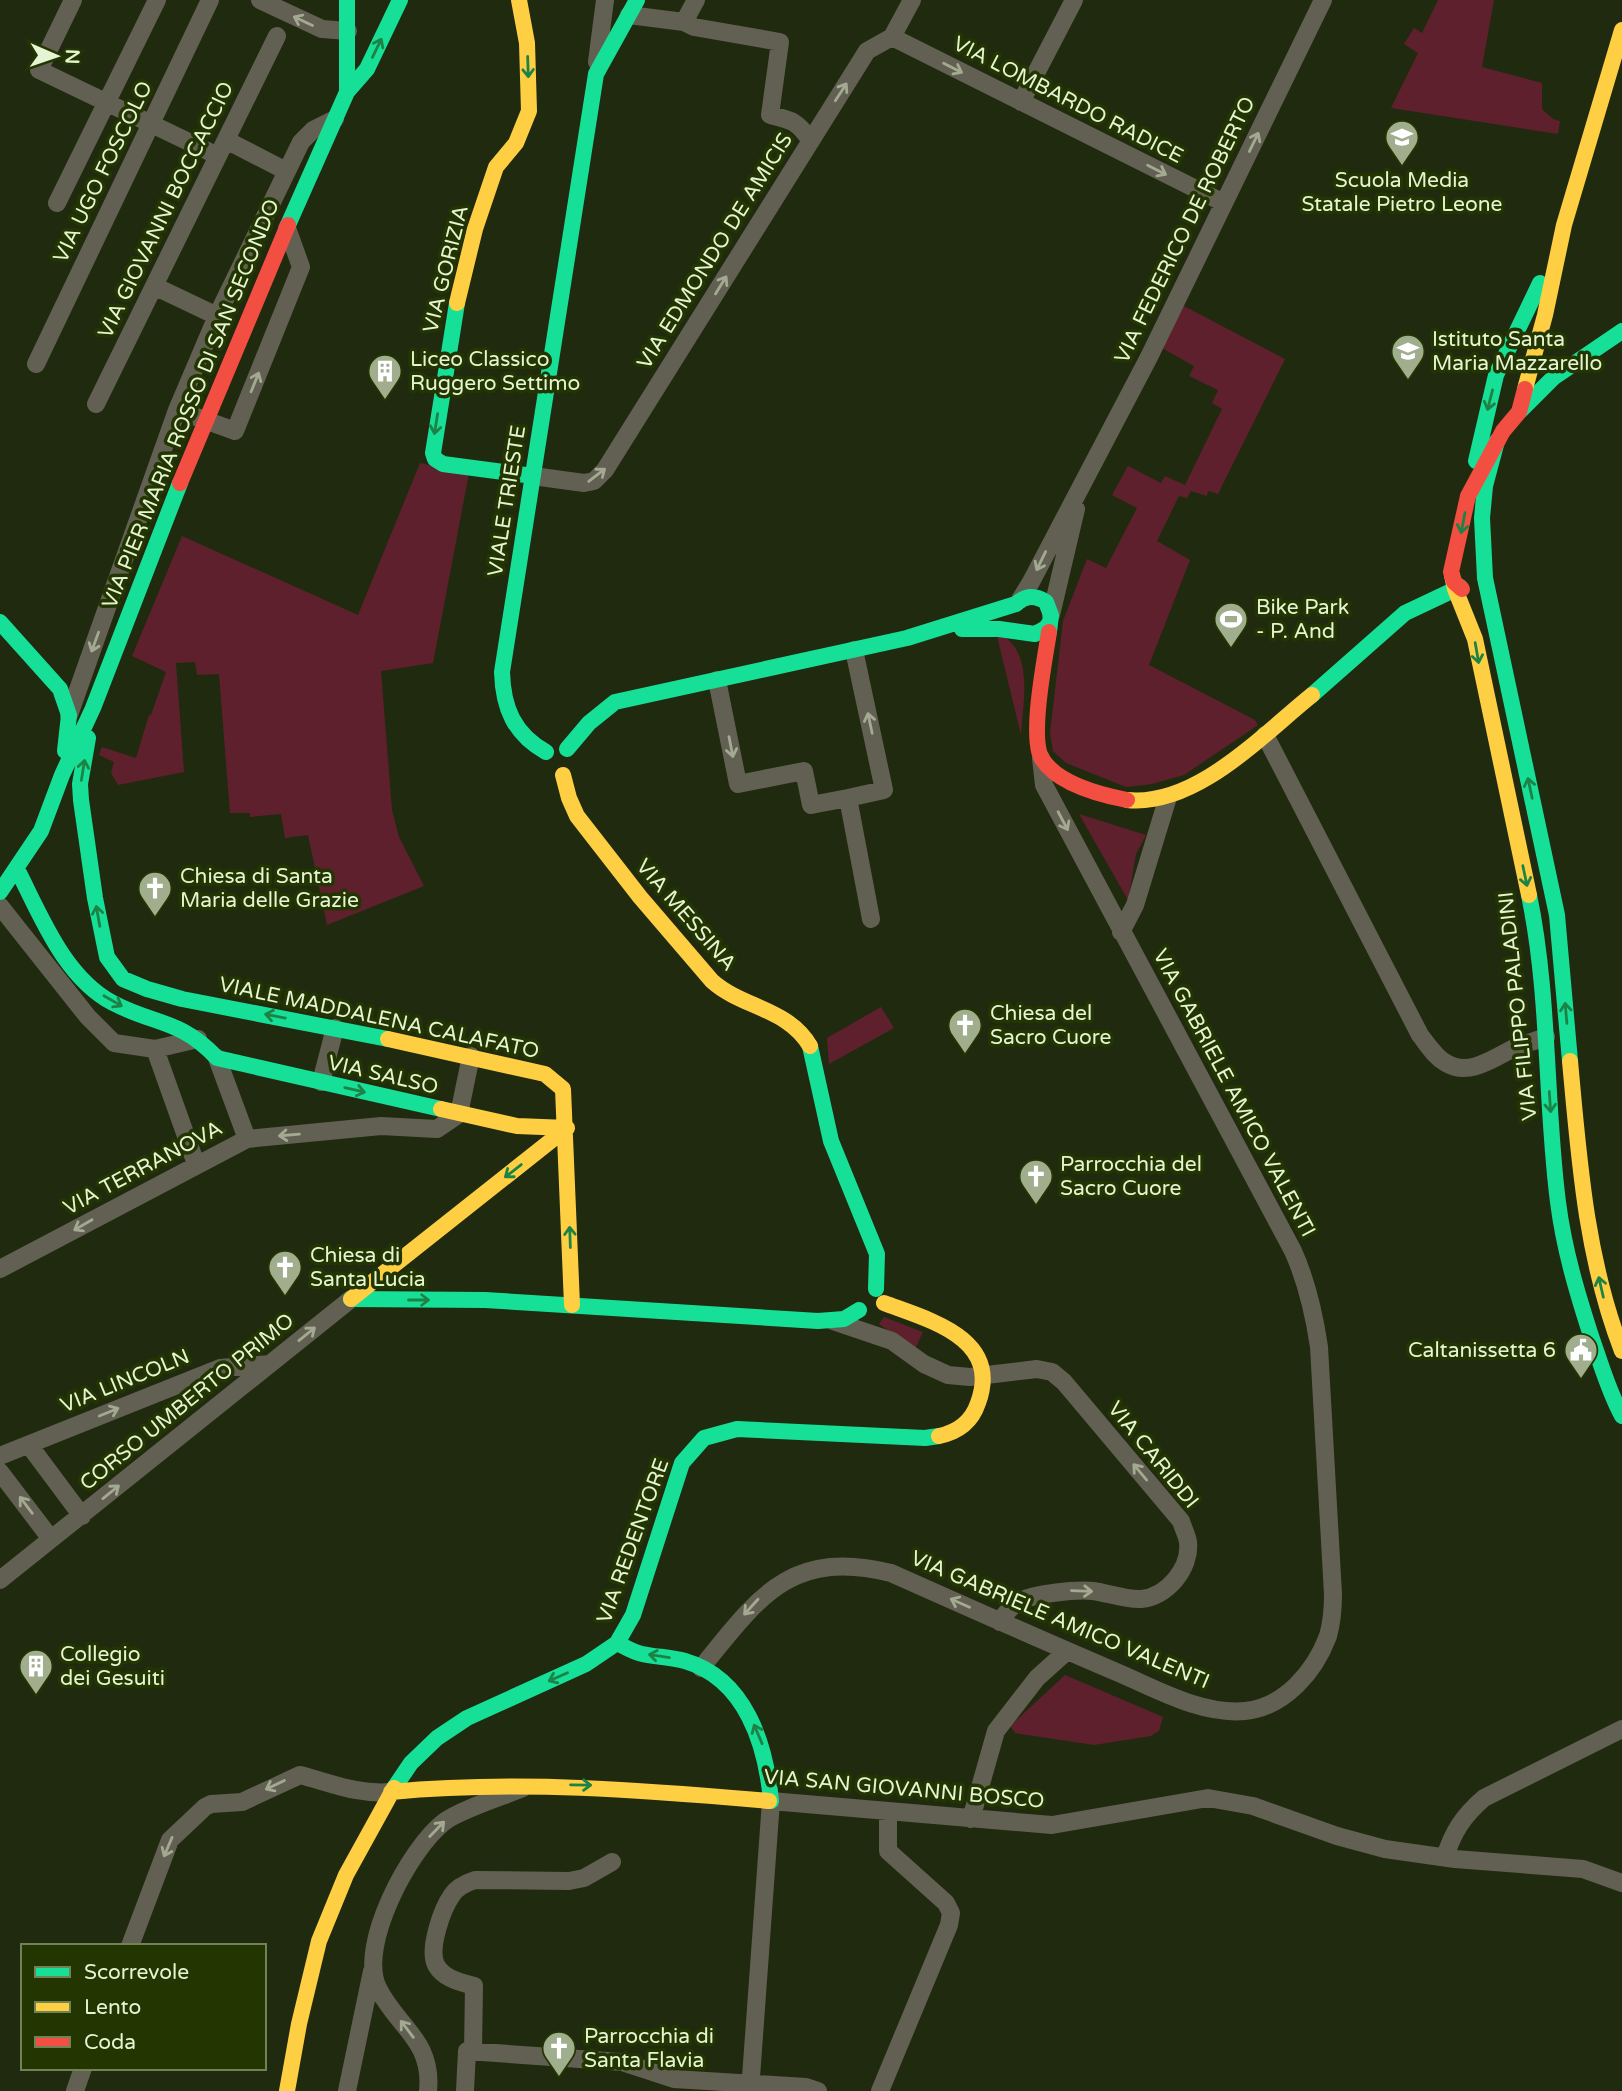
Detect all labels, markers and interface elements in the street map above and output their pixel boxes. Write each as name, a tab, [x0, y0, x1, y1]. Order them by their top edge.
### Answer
one-way arrow	[293, 13, 314, 27]
north arrow	[21, 21, 91, 91]
street label: VIA LOMBARDO RADICE	[949, 31, 1187, 169]
one-way arrow	[370, 38, 384, 59]
text: N	[61, 49, 83, 65]
one-way arrow	[522, 56, 535, 79]
one-way arrow	[942, 62, 963, 76]
street label: VIA UGO FOSCOLO	[48, 77, 158, 267]
street label: VIA GIOVANNI BOCCACCIO	[93, 78, 239, 342]
one-way arrow	[835, 82, 849, 102]
street label: VIA FEDERICO DE ROBERTO	[1109, 93, 1261, 367]
school or university icon: Scuola Media Statale Pietro Leone	[1383, 118, 1421, 167]
street label: VIA EDMONDO DE AMICIS	[632, 128, 798, 374]
one-way arrow	[1247, 132, 1261, 153]
one-way arrow	[1146, 163, 1167, 177]
place label: Scuola Media Statale Pietro Leone	[1302, 168, 1503, 217]
street label: VIA PIER MARIA ROSSO DI SAN SECONDO	[97, 196, 285, 612]
street label: VIA GORIZIA	[418, 203, 474, 335]
one-way arrow	[714, 275, 728, 295]
place label: Istituto Santa Maria Mazzarello	[1432, 327, 1602, 376]
school or university icon: Istituto Santa Maria Mazzarello	[1389, 332, 1427, 381]
place label: Liceo Classico Ruggero Settimo	[410, 347, 580, 396]
building icon: Liceo Classico Ruggero Settimo	[366, 352, 404, 401]
one-way arrow	[249, 372, 262, 393]
one-way arrow	[1483, 389, 1496, 411]
one-way arrow	[429, 412, 442, 435]
street label: VIALE TRIESTE	[483, 424, 531, 578]
one-way arrow	[588, 467, 606, 482]
one-way arrow	[1455, 511, 1469, 534]
one-way arrow	[1034, 550, 1048, 571]
place label: Bike Park - P. And	[1256, 595, 1349, 644]
sports icon: Bike Park - P. And	[1212, 600, 1250, 649]
one-way arrow	[88, 630, 100, 652]
one-way arrow	[1471, 641, 1484, 664]
one-way arrow	[862, 712, 876, 735]
one-way arrow	[724, 735, 738, 758]
one-way arrow	[77, 759, 90, 781]
one-way arrow	[1522, 777, 1536, 800]
one-way arrow	[1056, 810, 1070, 831]
street label: VIA MESSINA	[631, 854, 741, 976]
place label: Chiesa di Santa Maria delle Grazie	[180, 864, 359, 913]
one-way arrow	[1518, 864, 1532, 887]
church icon: Chiesa di Santa Maria delle Grazie	[136, 869, 174, 918]
street label: VIA FILIPPO PALADINI	[1494, 890, 1542, 1122]
one-way arrow	[91, 905, 104, 928]
street label: VIA GABRIELE AMICO VALENTI	[1147, 945, 1321, 1241]
street label: VIALE MADDALENA CALAFATO	[217, 972, 541, 1064]
one-way arrow	[102, 994, 122, 1008]
place label: Chiesa del Sacro Cuore	[990, 1001, 1112, 1050]
one-way arrow	[1559, 1002, 1572, 1024]
church icon: Chiesa del Sacro Cuore	[946, 1006, 984, 1055]
one-way arrow	[264, 1009, 287, 1023]
street label: VIA SALSO	[325, 1050, 441, 1100]
one-way arrow	[343, 1084, 366, 1097]
one-way arrow	[1544, 1090, 1557, 1112]
street label: VIA TERRANOVA	[59, 1116, 227, 1220]
one-way arrow	[278, 1129, 301, 1142]
place label: Parrocchia del Sacro Cuore	[1060, 1152, 1202, 1201]
church icon: Parrocchia del Sacro Cuore	[1017, 1157, 1055, 1206]
one-way arrow	[505, 1163, 523, 1178]
one-way arrow	[74, 1218, 94, 1232]
one-way arrow	[563, 1226, 577, 1249]
place label: Chiesa di Santa Lucia	[310, 1243, 426, 1292]
church icon: Chiesa di Santa Lucia	[266, 1248, 304, 1297]
one-way arrow	[1594, 1276, 1607, 1298]
one-way arrow	[407, 1293, 430, 1307]
street label: CORSO UMBERTO PRIMO	[75, 1308, 299, 1496]
one-way arrow	[298, 1327, 316, 1342]
public building icon: Caltanissetta 6	[1562, 1331, 1600, 1380]
place label: Caltanissetta 6	[1408, 1338, 1556, 1363]
street label: VIA LINCOLN	[57, 1344, 193, 1418]
street label: VIA CARIDDI	[1102, 1396, 1204, 1514]
one-way arrow	[97, 1404, 119, 1417]
street label: VIA REDENTORE	[592, 1455, 674, 1627]
one-way arrow	[1132, 1463, 1147, 1481]
one-way arrow	[101, 1484, 119, 1500]
one-way arrow	[18, 1497, 33, 1515]
street label: VIA GABRIELE AMICO VALENTI	[907, 1546, 1213, 1694]
one-way arrow	[1070, 1584, 1093, 1597]
one-way arrow	[949, 1596, 971, 1609]
one-way arrow	[744, 1598, 760, 1616]
place label: Collegio dei Gesuiti	[60, 1642, 165, 1691]
building icon: Collegio dei Gesuiti	[17, 1647, 55, 1696]
one-way arrow	[648, 1649, 671, 1662]
one-way arrow	[548, 1671, 569, 1684]
one-way arrow	[751, 1724, 764, 1746]
street label: VIA SAN GIOVANNI BOSCO	[763, 1764, 1045, 1814]
one-way arrow	[265, 1779, 286, 1793]
one-way arrow	[569, 1779, 592, 1792]
one-way arrow	[429, 1821, 446, 1838]
one-way arrow	[161, 1835, 174, 1857]
legend	[21, 1944, 266, 2070]
text: Scorrevole	[84, 1960, 189, 1985]
text: Lento	[84, 1995, 141, 2020]
one-way arrow	[400, 2020, 415, 2038]
place label: Parrocchia di Santa Flavia	[584, 2024, 714, 2073]
church icon: Parrocchia di Santa Flavia	[540, 2029, 578, 2078]
text: Coda	[84, 2030, 136, 2055]

